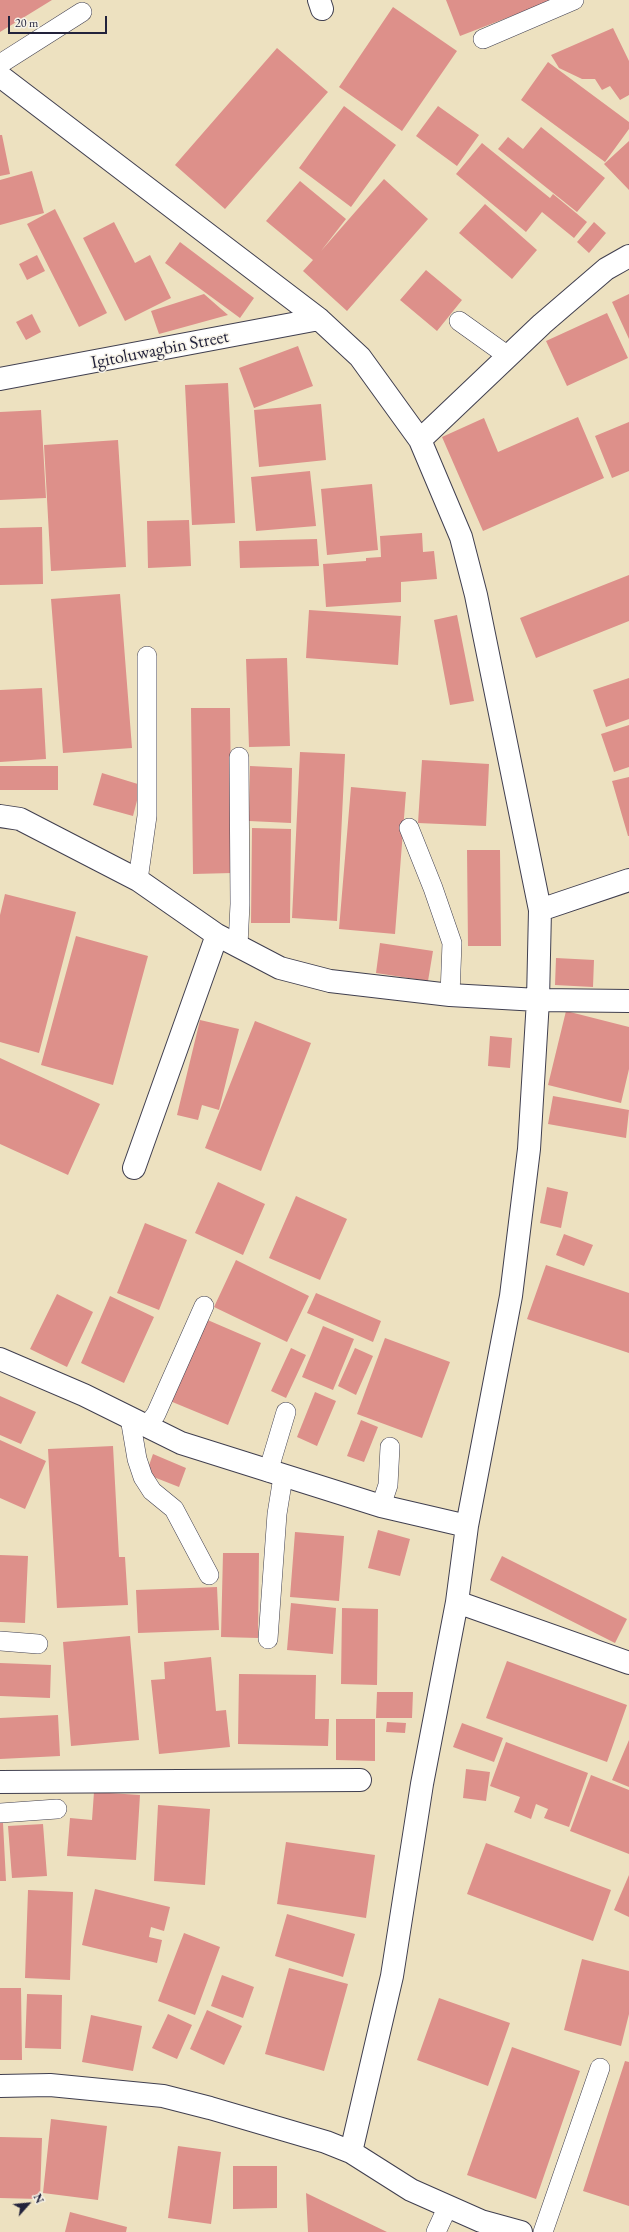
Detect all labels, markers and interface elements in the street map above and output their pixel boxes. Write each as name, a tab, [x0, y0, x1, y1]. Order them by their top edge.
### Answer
scale bar	[10, 8, 109, 34]
text: 20 m	[15, 15, 38, 31]
street label: Igitoluwagbin Street	[89, 326, 231, 374]
north arrow	[8, 2184, 48, 2224]
text: N	[30, 2191, 47, 2206]

